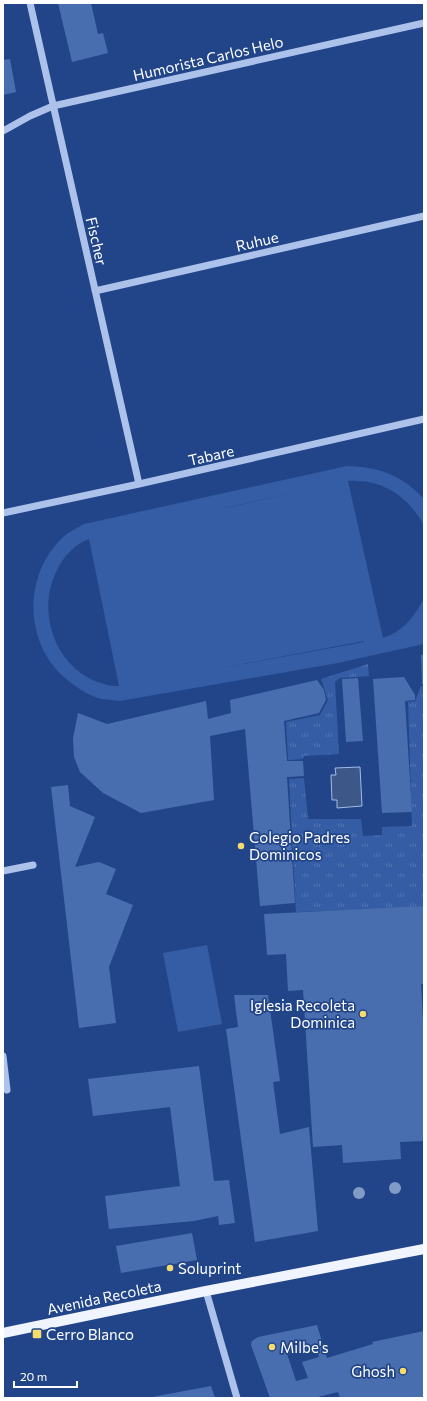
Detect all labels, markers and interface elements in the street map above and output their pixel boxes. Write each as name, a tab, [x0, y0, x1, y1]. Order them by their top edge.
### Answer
street label: Humorista Carlos Helo	[131, 32, 285, 84]
street label: Fischer	[83, 215, 111, 267]
street label: Ruhue	[234, 227, 280, 255]
street label: Tabare	[186, 441, 236, 469]
place label: Colegio Padres Dominicos	[249, 828, 350, 863]
marker: Colegio Padres Dominicos	[236, 841, 246, 851]
place label: Iglesia Recoleta Dominica	[250, 996, 355, 1031]
marker: Iglesia Recoleta Dominica	[358, 1009, 368, 1019]
place label: Soluprint	[178, 1259, 241, 1277]
marker: Soluprint	[165, 1263, 175, 1273]
street label: Avenida Recoleta	[45, 1276, 163, 1318]
place label: Cerro Blanco	[46, 1325, 134, 1343]
marker: Cerro Blanco	[31, 1328, 43, 1340]
place label: Milbe's	[280, 1338, 329, 1356]
marker: Milbe's	[267, 1342, 277, 1352]
place label: Ghosh	[351, 1362, 395, 1380]
scale bar	[14, 1363, 77, 1389]
marker: Ghosh	[398, 1366, 408, 1376]
text: 20 m	[20, 1369, 47, 1383]

